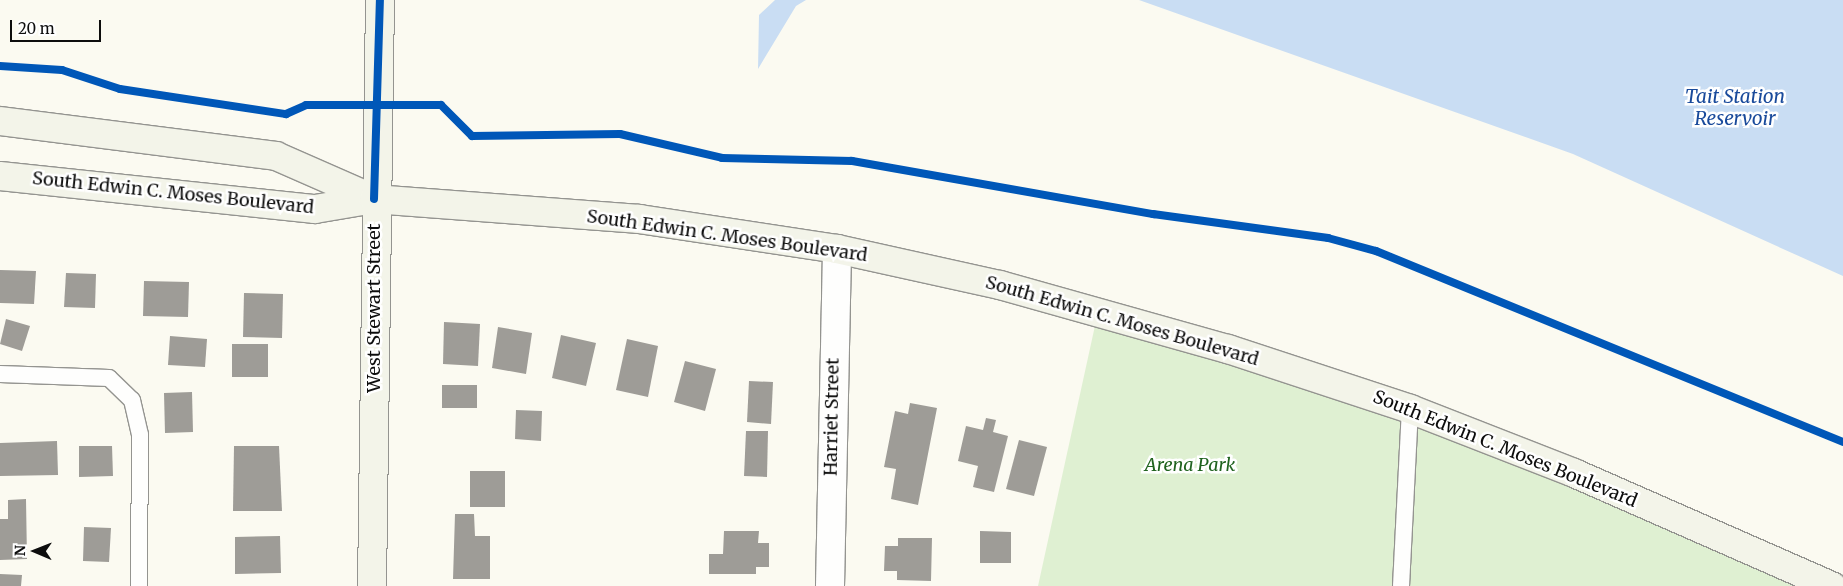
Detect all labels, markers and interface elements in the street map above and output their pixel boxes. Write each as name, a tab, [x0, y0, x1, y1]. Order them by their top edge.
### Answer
scale bar	[12, 10, 104, 42]
text: 20 m	[18, 19, 55, 38]
water label: Tait Station Reservoir	[1685, 86, 1785, 130]
street label: South Edwin C. Moses Boulevard	[31, 167, 315, 219]
street label: South Edwin C. Moses Boulevard	[585, 206, 869, 266]
street label: West Stewart Street	[363, 223, 385, 393]
street label: South Edwin C. Moses Boulevard	[983, 272, 1261, 370]
street label: Harriet Street	[820, 358, 844, 476]
street label: South Edwin C. Moses Boulevard	[1370, 386, 1640, 512]
park label: Arena Park	[1145, 454, 1235, 476]
north arrow	[10, 526, 60, 576]
text: N	[11, 545, 29, 556]

